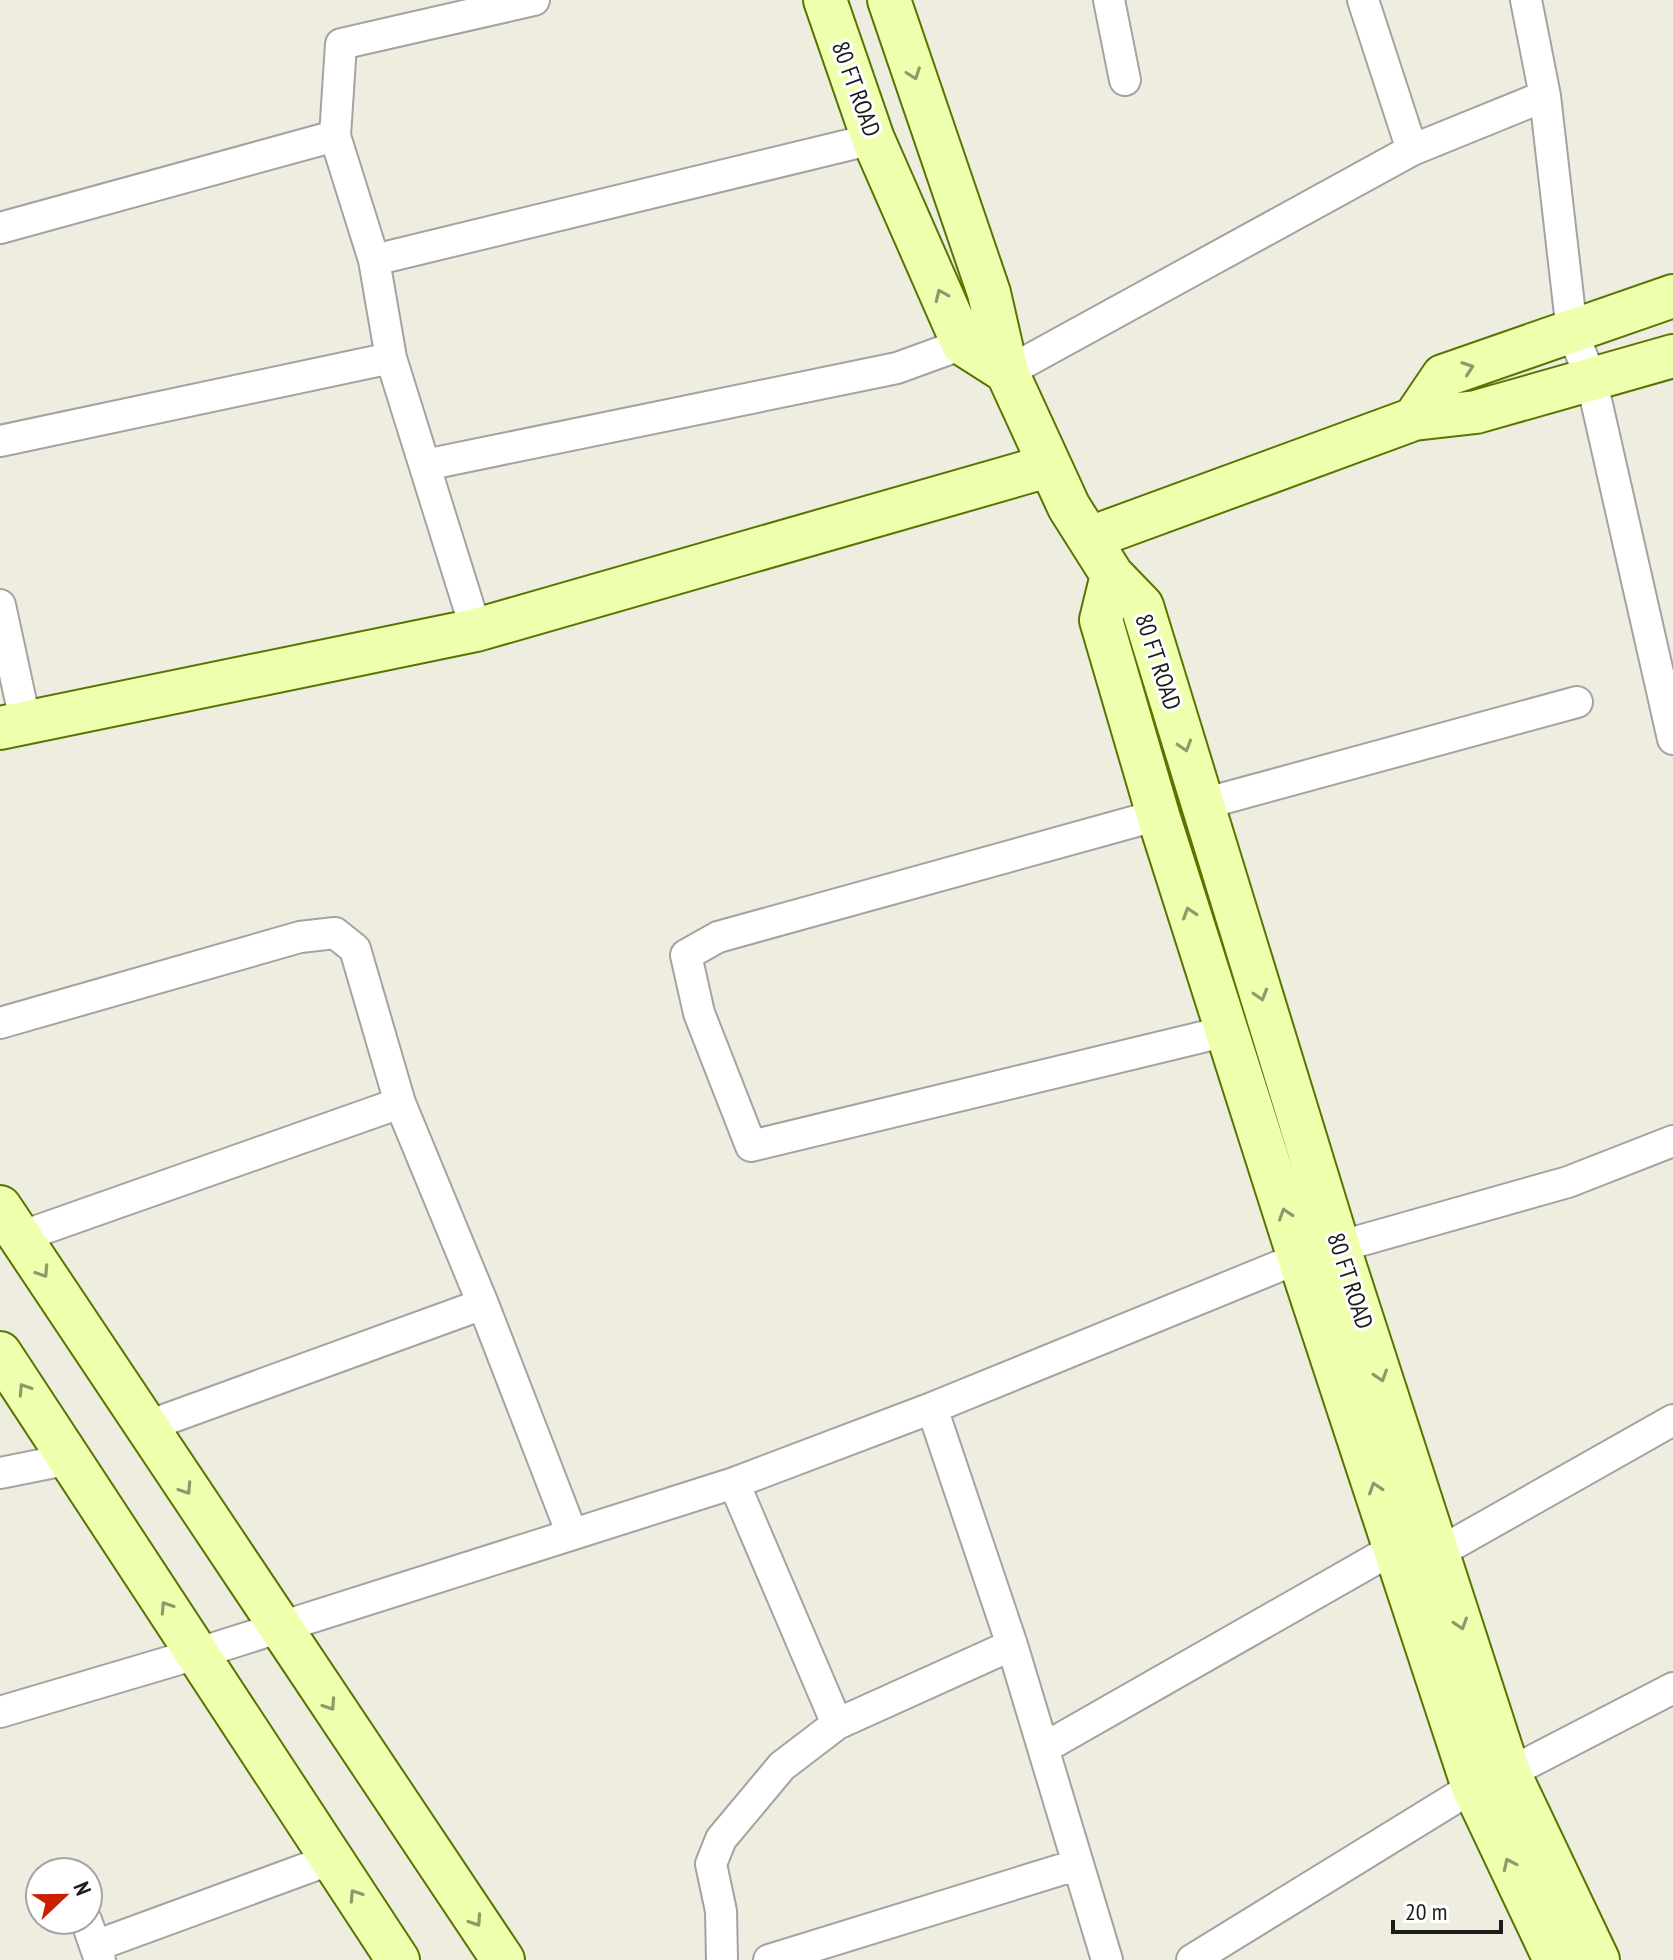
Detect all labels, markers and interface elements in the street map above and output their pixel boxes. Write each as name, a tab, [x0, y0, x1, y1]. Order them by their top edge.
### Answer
street label: 80 FT ROAD	[825, 37, 888, 141]
one-way arrow	[905, 66, 921, 80]
one-way arrow	[935, 289, 951, 303]
one-way arrow	[1461, 361, 1475, 377]
street label: 80 FT ROAD	[1128, 610, 1189, 714]
one-way arrow	[1176, 739, 1192, 752]
one-way arrow	[1183, 907, 1199, 921]
one-way arrow	[1252, 987, 1268, 1001]
one-way arrow	[1279, 1208, 1295, 1222]
street label: 80 FT ROAD	[1320, 1229, 1381, 1333]
one-way arrow	[33, 1263, 48, 1278]
one-way arrow	[1372, 1369, 1388, 1383]
one-way arrow	[19, 1384, 34, 1398]
one-way arrow	[176, 1480, 191, 1495]
one-way arrow	[1368, 1482, 1384, 1495]
one-way arrow	[160, 1602, 175, 1616]
one-way arrow	[1452, 1616, 1468, 1630]
one-way arrow	[320, 1697, 335, 1711]
north arrow	[24, 1856, 104, 1936]
one-way arrow	[1503, 1858, 1519, 1873]
text: N	[67, 1878, 98, 1899]
scale bar	[1393, 1884, 1501, 1934]
one-way arrow	[350, 1889, 365, 1903]
text: 20 m	[1405, 1896, 1447, 1927]
one-way arrow	[466, 1912, 481, 1926]

